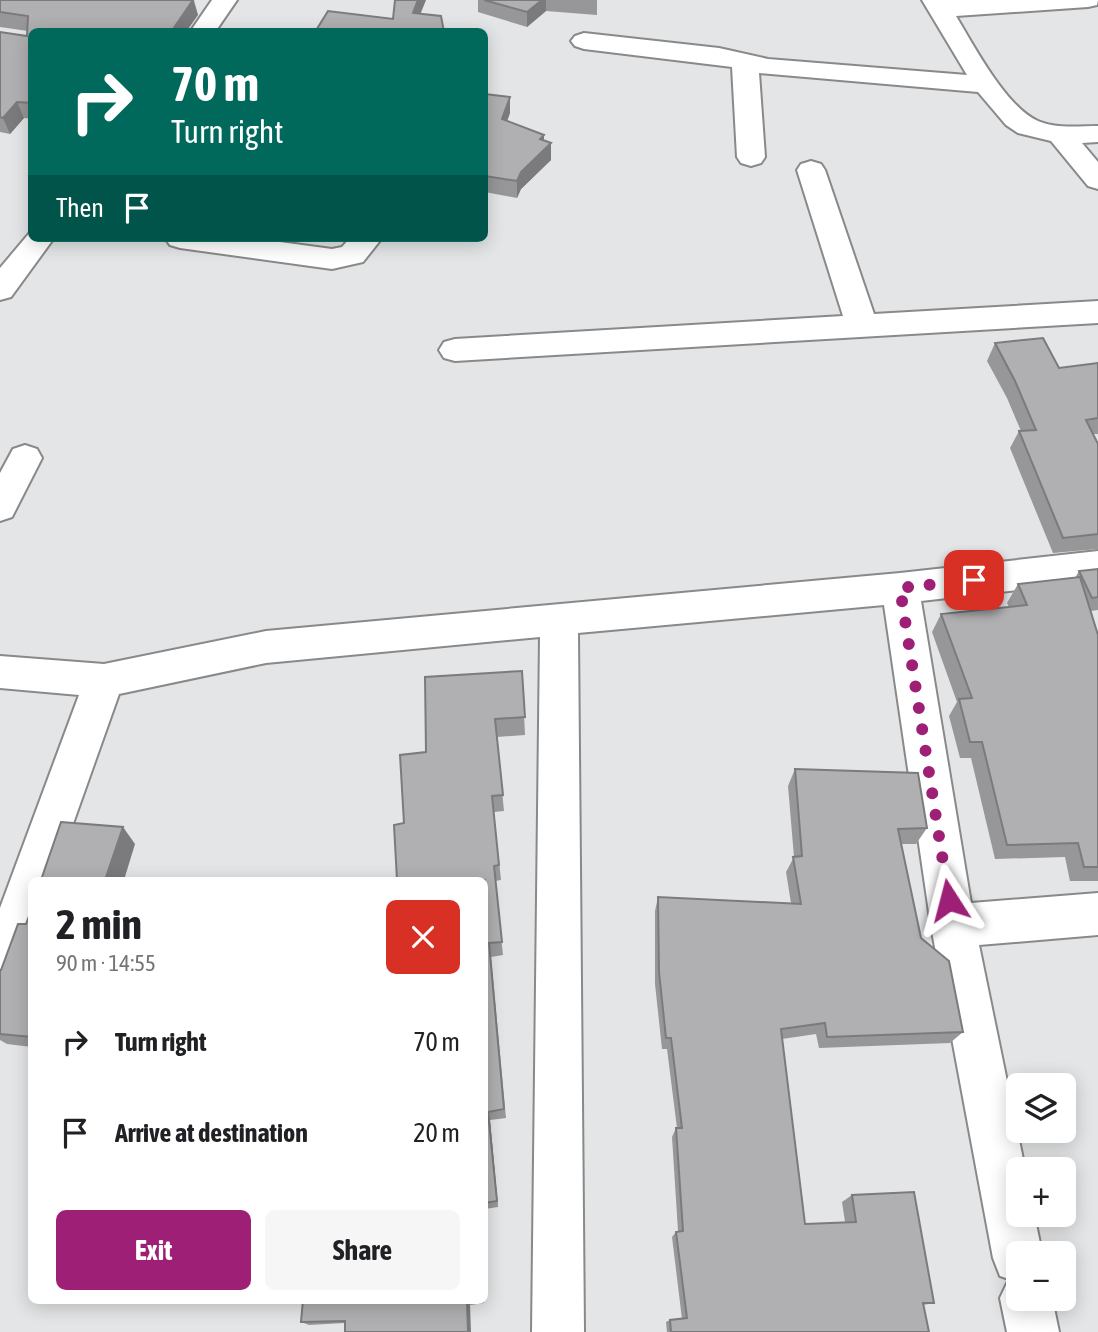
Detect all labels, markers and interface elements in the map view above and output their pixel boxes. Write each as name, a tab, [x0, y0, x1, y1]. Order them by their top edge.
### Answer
text: 70 m	[171, 55, 259, 111]
icon: right	[56, 56, 147, 147]
text: Turn right	[171, 113, 284, 150]
icon: arrive	[118, 189, 156, 227]
text: Then	[56, 193, 104, 223]
pin	[944, 550, 1004, 610]
icon: arrive	[955, 561, 993, 599]
position arrow	[912, 863, 986, 937]
text: 2 min	[56, 900, 142, 948]
button: close	[386, 900, 460, 974]
text: 90 m · 14:55	[56, 950, 156, 976]
icon: right	[56, 1023, 94, 1061]
text: Turn right	[115, 1027, 206, 1057]
text: 70 m	[413, 1027, 460, 1057]
map controls	[1006, 1073, 1076, 1311]
button: layers	[1006, 1073, 1076, 1143]
icon: arrive	[56, 1114, 94, 1152]
text: Arrive at destination	[115, 1118, 308, 1148]
text: 20 m	[413, 1118, 460, 1148]
button: +	[1006, 1157, 1076, 1227]
button: Exit	[56, 1210, 251, 1290]
button: Share	[265, 1210, 460, 1290]
button: −	[1006, 1241, 1076, 1311]

